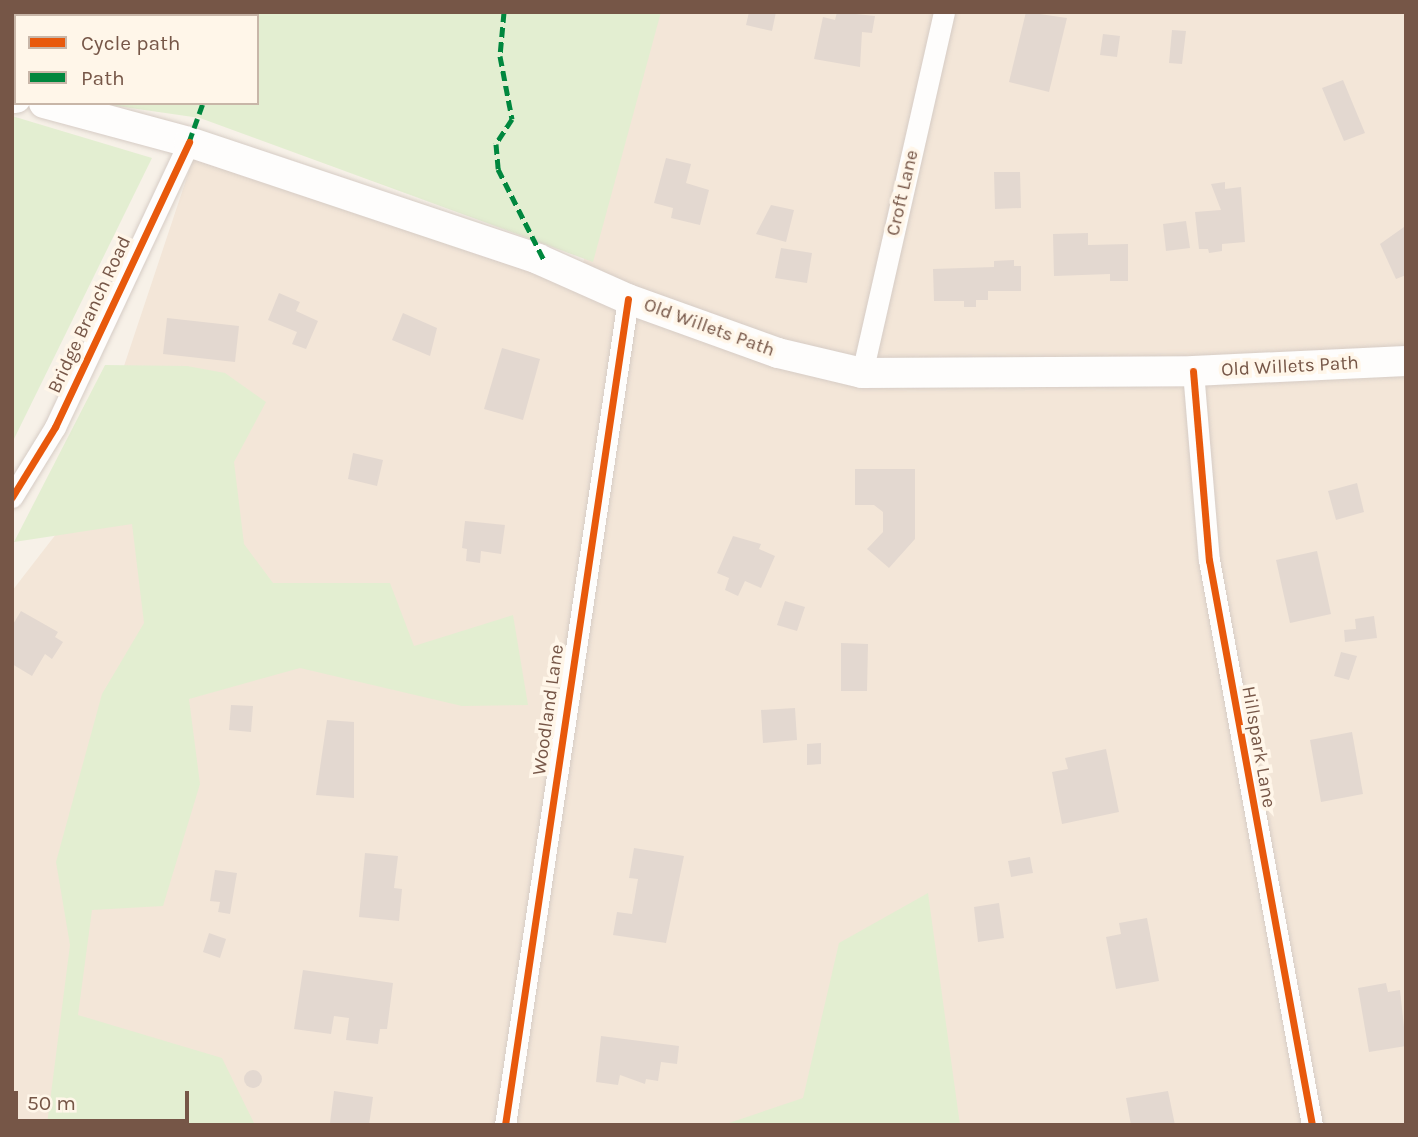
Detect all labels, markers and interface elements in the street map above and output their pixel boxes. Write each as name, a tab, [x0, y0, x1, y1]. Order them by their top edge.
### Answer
legend	[14, 14, 259, 105]
text: Cycle path	[81, 31, 181, 55]
text: Path	[81, 66, 125, 90]
street label: Croft Lane	[882, 148, 924, 238]
street label: Bridge Branch Road	[44, 233, 136, 397]
street label: Old Willets Path	[640, 294, 778, 362]
street label: Old Willets Path	[1221, 352, 1359, 382]
street label: Woodland Lane	[529, 643, 569, 777]
street label: Hillspark Lane	[1236, 684, 1280, 810]
scale bar	[18, 1078, 192, 1122]
text: 50 m	[27, 1091, 76, 1115]

